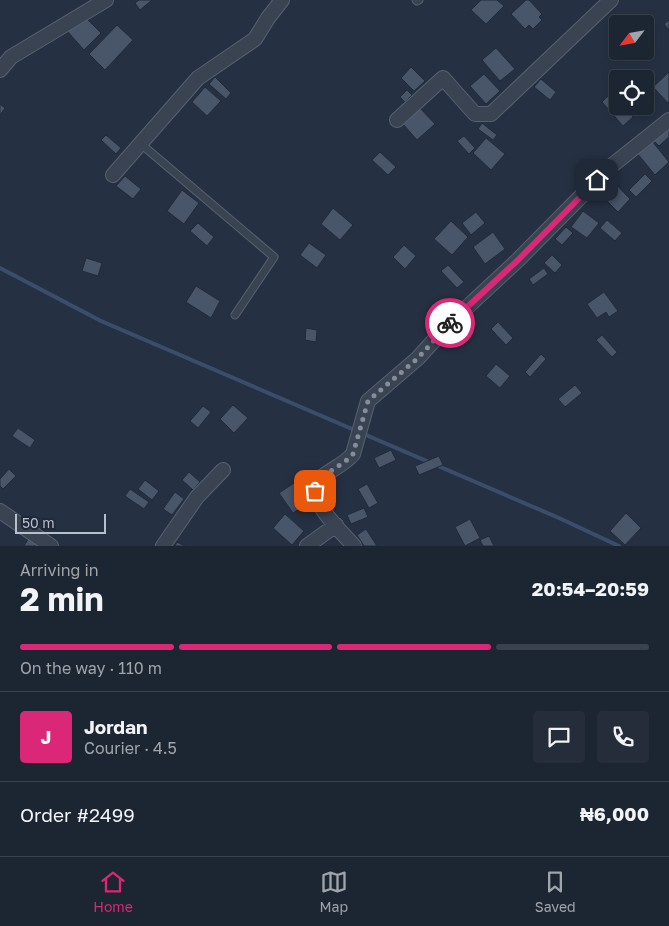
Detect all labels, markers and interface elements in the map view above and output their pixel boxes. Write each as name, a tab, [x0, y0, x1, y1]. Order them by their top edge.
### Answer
north arrow	[609, 15, 654, 60]
map controls	[609, 15, 654, 115]
button: locate	[609, 70, 654, 115]
pin	[576, 159, 618, 201]
icon: home	[583, 166, 611, 194]
courier	[425, 298, 475, 348]
icon: bike	[436, 309, 464, 337]
pin	[294, 470, 336, 512]
icon: bag	[301, 477, 329, 505]
scale bar	[15, 511, 106, 534]
text: 50 m	[22, 514, 55, 531]
text: Arriving in	[20, 560, 99, 580]
text: 20:54–20:59	[532, 577, 649, 600]
text: 2 min	[20, 580, 104, 618]
text: On the way · 110 m	[20, 658, 162, 678]
button: chat	[533, 711, 585, 763]
button: phone	[597, 711, 649, 763]
text: Jordan	[84, 715, 148, 738]
text: J	[41, 725, 51, 748]
text: Courier · 4.5	[84, 738, 177, 758]
text: ₦6,000	[580, 802, 649, 825]
text: Order #2499	[20, 803, 135, 826]
tab: Home	[93, 868, 133, 915]
tab: Map	[320, 868, 348, 915]
tab: Saved	[535, 868, 576, 915]

